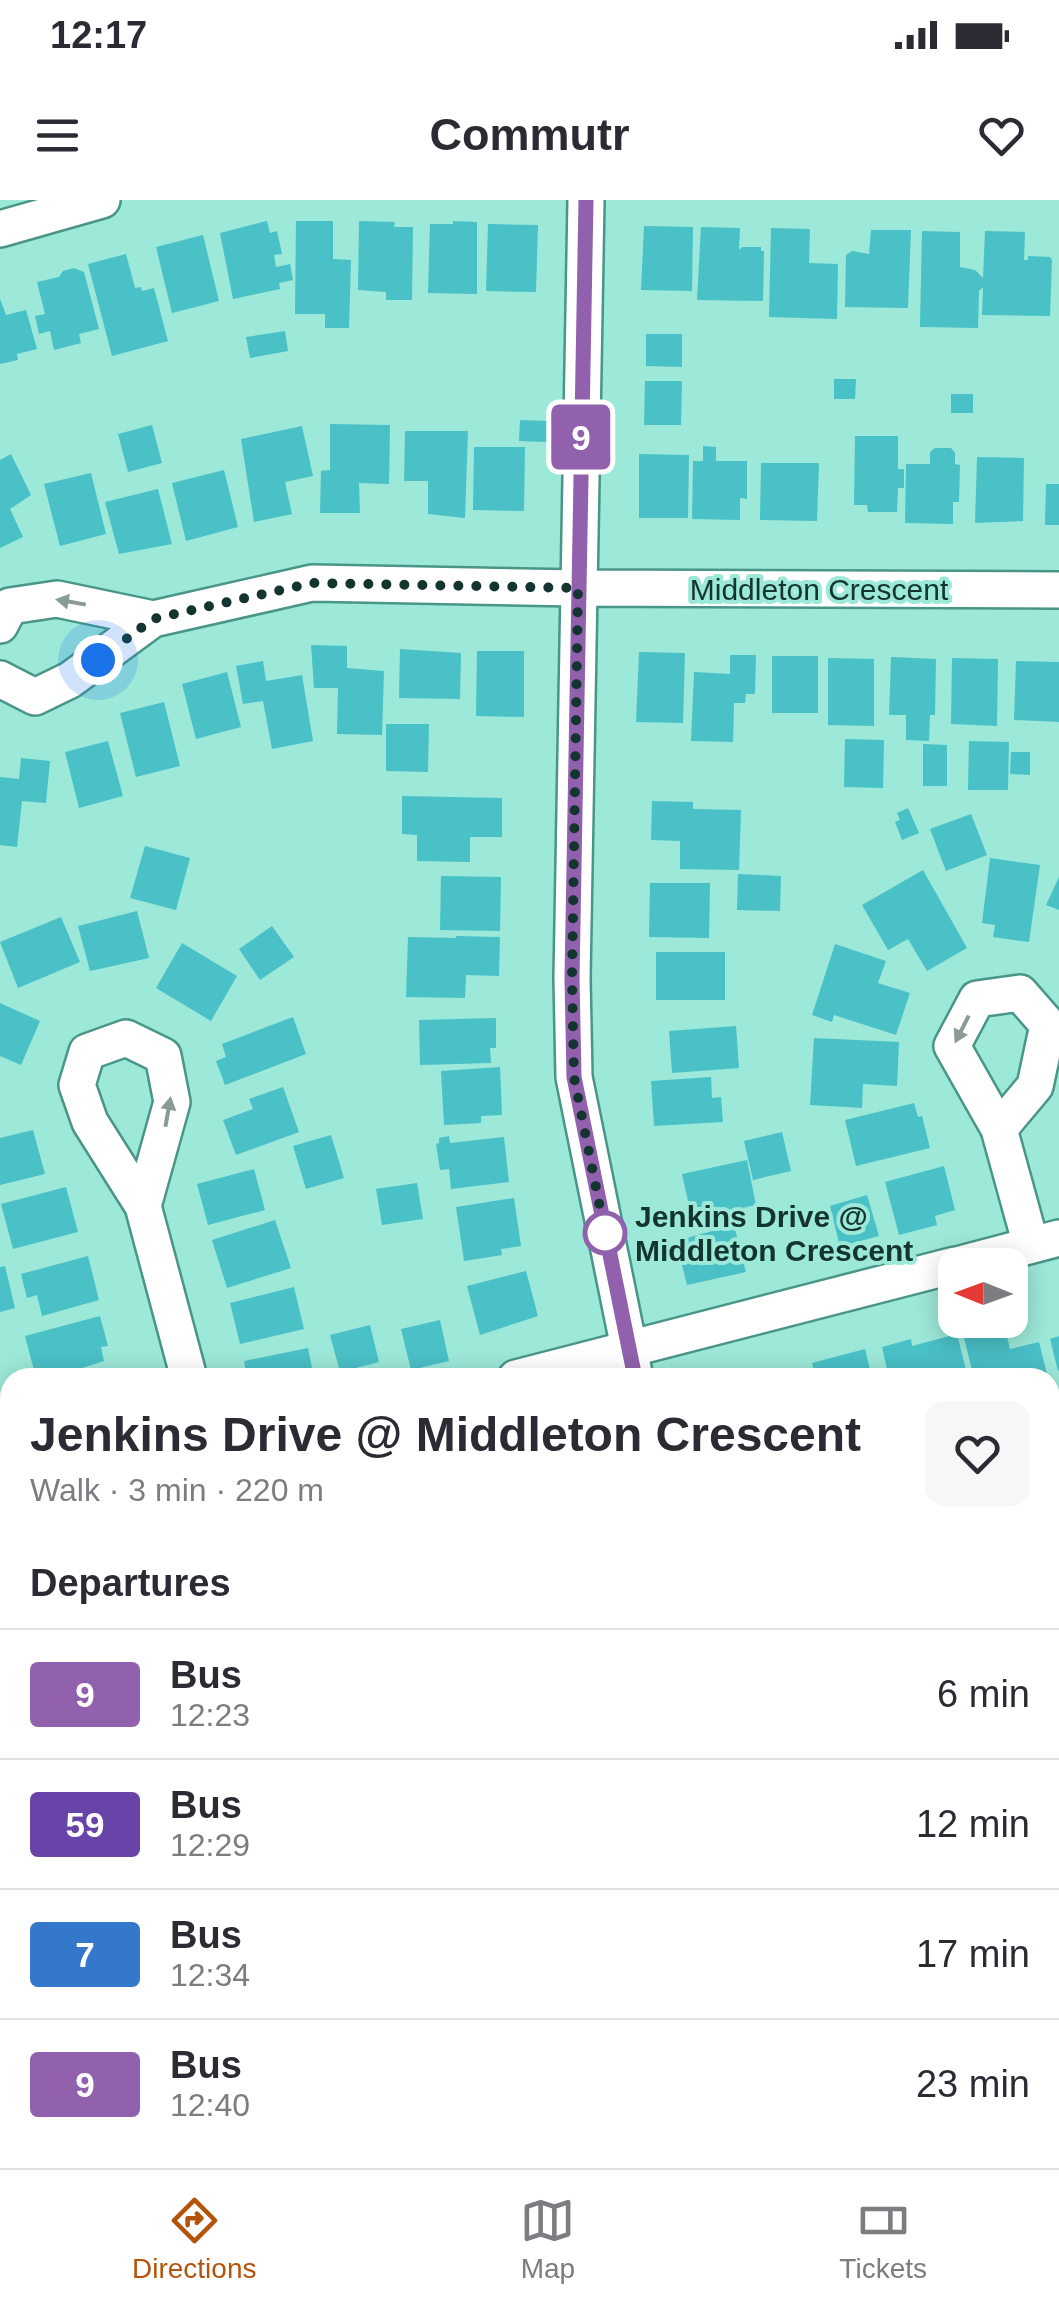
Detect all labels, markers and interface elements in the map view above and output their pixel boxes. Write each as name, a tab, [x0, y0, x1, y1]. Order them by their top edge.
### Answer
text: 12:17	[50, 14, 147, 56]
icon: menu	[30, 108, 85, 163]
icon: heart	[974, 108, 1029, 163]
text: Commutr	[430, 109, 630, 160]
line badge: 9	[548, 404, 614, 470]
text: 9	[571, 418, 591, 457]
street label: Middleton Crescent	[690, 573, 949, 606]
one-way arrow	[55, 594, 86, 609]
your location	[73, 635, 123, 685]
one-way arrow	[954, 1014, 971, 1043]
one-way arrow	[161, 1096, 176, 1127]
place label: Jenkins Drive @ Middleton Crescent	[635, 1200, 913, 1267]
marker: Jenkins Drive @ Middleton Crescent	[584, 1212, 626, 1254]
north arrow	[938, 1248, 1028, 1338]
map controls	[938, 1248, 1028, 1338]
button: heart	[925, 1401, 1030, 1506]
text: Jenkins Drive @ Middleton Crescent	[30, 1408, 861, 1461]
text: Walk · 3 min · 220 m	[30, 1472, 324, 1508]
text: Departures	[30, 1562, 231, 1604]
text: Bus	[170, 1654, 242, 1696]
text: 6 min	[937, 1673, 1030, 1715]
text: 9	[75, 1675, 95, 1714]
text: 12:23	[170, 1697, 250, 1733]
text: Bus	[170, 1784, 242, 1826]
text: 12 min	[916, 1803, 1030, 1845]
text: 59	[66, 1805, 104, 1844]
text: 12:29	[170, 1827, 250, 1863]
text: Bus	[170, 1914, 242, 1956]
text: 17 min	[916, 1933, 1030, 1975]
text: 7	[75, 1935, 95, 1974]
text: 12:34	[170, 1957, 250, 1993]
text: Bus	[170, 2044, 242, 2086]
text: 23 min	[916, 2063, 1030, 2105]
text: 9	[75, 2065, 95, 2104]
text: 12:40	[170, 2087, 250, 2123]
tab: Directions	[132, 2193, 256, 2285]
tab: Map	[520, 2193, 575, 2285]
tab: Tickets	[839, 2193, 927, 2285]

